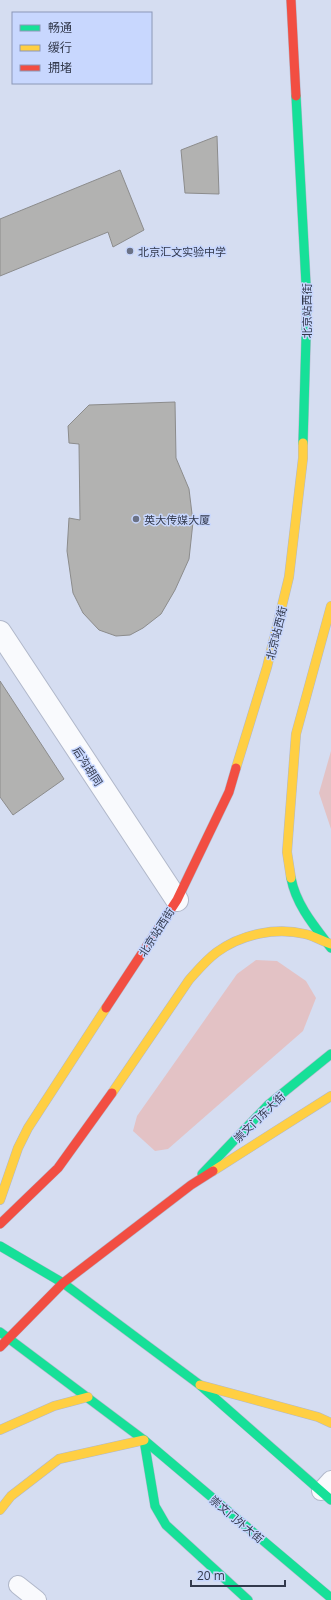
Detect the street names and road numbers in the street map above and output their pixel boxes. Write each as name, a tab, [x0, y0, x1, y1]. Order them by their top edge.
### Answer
street label: 北京站西街	[299, 284, 314, 339]
street label: 北京站西街	[262, 605, 290, 661]
street label: 后沟胡同	[70, 743, 106, 789]
street label: 北京站西街	[135, 905, 177, 959]
street label: 崇文门东大街	[230, 1089, 288, 1145]
street label: 崇文门外大街	[207, 1492, 267, 1546]

